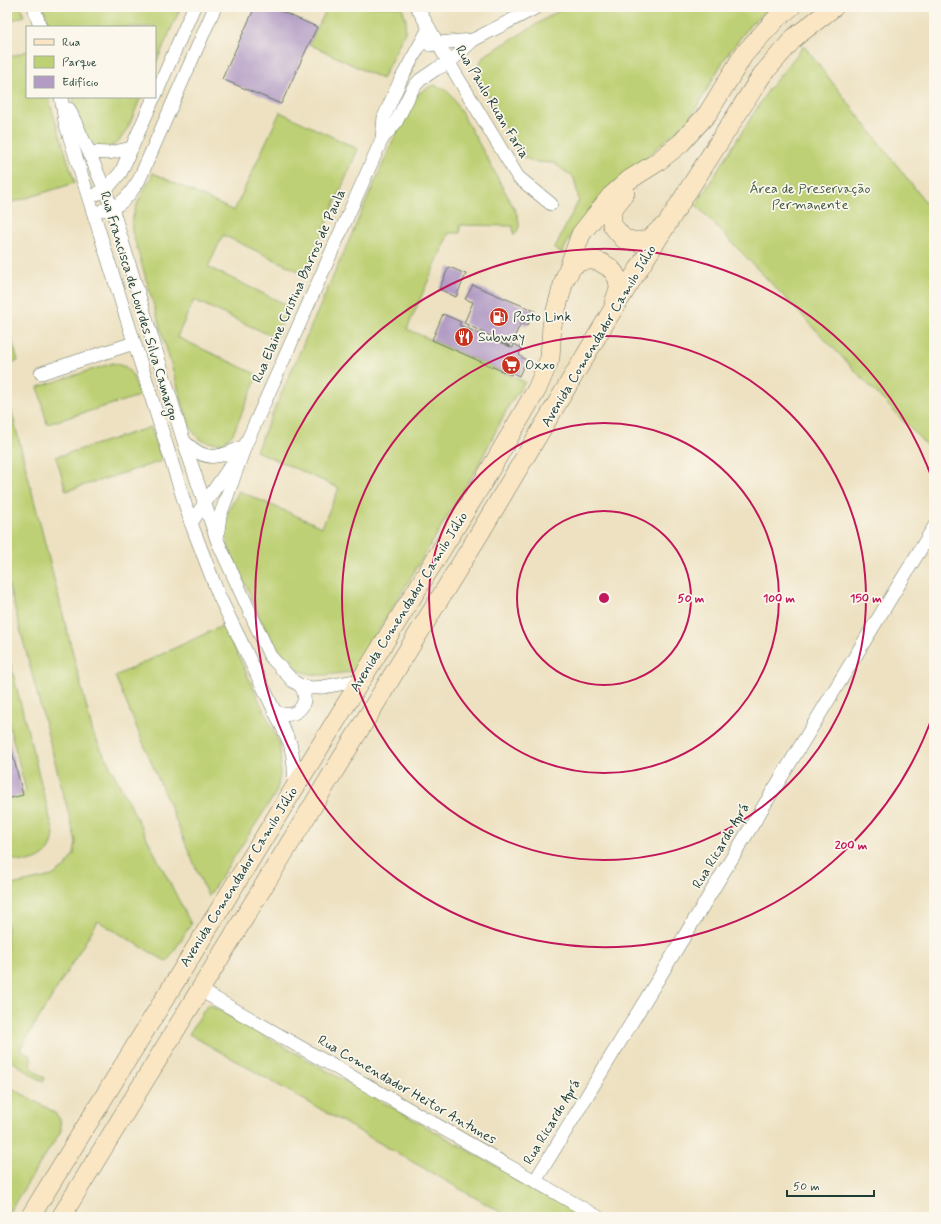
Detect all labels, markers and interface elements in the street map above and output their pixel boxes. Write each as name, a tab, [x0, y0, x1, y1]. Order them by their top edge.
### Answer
legend	[26, 26, 156, 98]
text: Rua	[62, 35, 80, 51]
street label: Rua Paulo Ruan Faria	[451, 42, 533, 162]
text: Parque	[62, 55, 97, 71]
text: Edifício	[62, 75, 98, 91]
park label: Área de Preservação Permanente	[750, 180, 870, 214]
street label: Rua Elaine Cristina Barros de Paula	[248, 186, 350, 386]
street label: Rua Francisca de Lourdes Silva Camargo	[95, 189, 183, 423]
street label: Avenida Comendador Camilo Júlio	[537, 242, 661, 430]
fuel station icon: Posto Link	[488, 306, 510, 328]
place label: Posto Link	[513, 308, 571, 326]
restaurant icon: Subway	[453, 326, 475, 348]
place label: Subway	[478, 328, 525, 346]
supermarket icon: Oxxo	[500, 354, 522, 376]
place label: Oxxo	[525, 356, 555, 374]
street label: Avenida Comendador Camilo Júlio	[346, 508, 472, 696]
centre of rings	[597, 591, 611, 605]
text: 50 m	[678, 591, 705, 607]
text: 100 m	[763, 591, 796, 607]
text: 150 m	[850, 591, 882, 607]
street label: Avenida Comendador Camilo Júlio	[176, 783, 302, 971]
street label: Rua Ricardo Aprá	[688, 800, 754, 893]
text: 200 m	[835, 838, 868, 854]
street label: Rua Comendador Heitor Antunes	[314, 1031, 500, 1149]
street label: Rua Ricardo Aprá	[519, 1076, 585, 1169]
scale bar	[787, 1172, 874, 1198]
text: 50 m	[793, 1179, 820, 1195]

